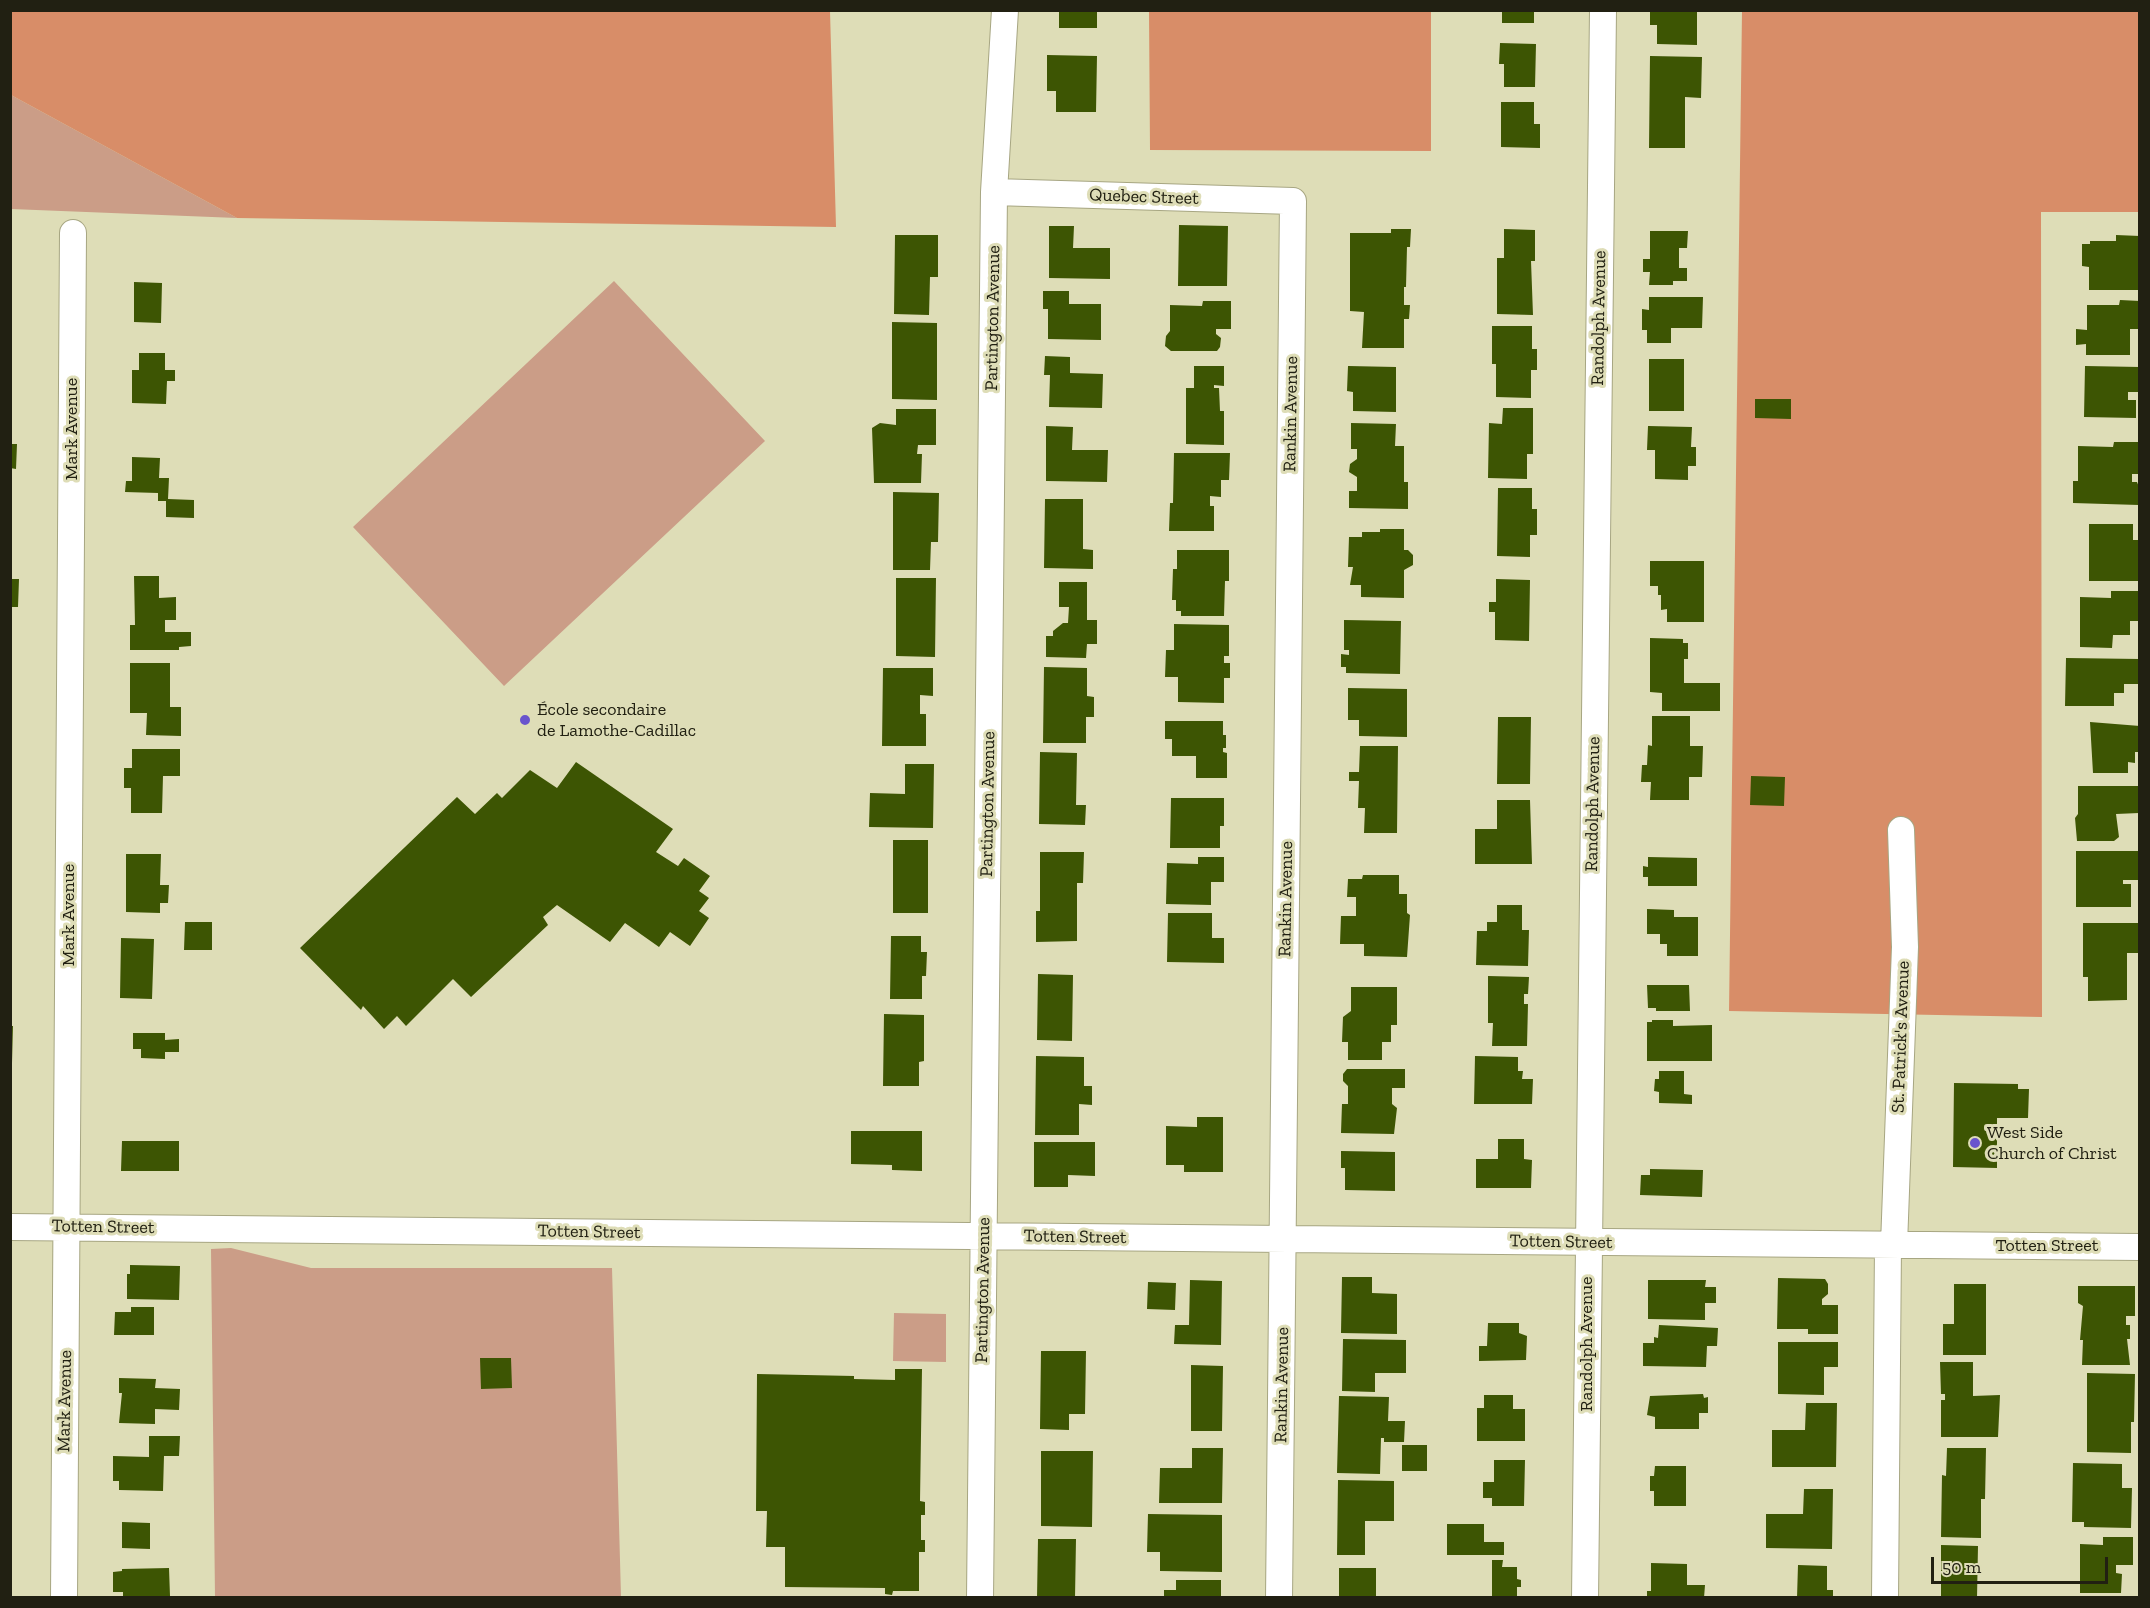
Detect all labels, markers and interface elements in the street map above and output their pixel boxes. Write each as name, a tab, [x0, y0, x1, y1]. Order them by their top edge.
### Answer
street label: Quebec Street	[1089, 184, 1199, 210]
street label: Partington Avenue	[981, 245, 1005, 391]
street label: Randolph Avenue	[1587, 250, 1611, 386]
street label: Rankin Avenue	[1279, 356, 1303, 472]
street label: Mark Avenue	[61, 378, 83, 480]
place label: École secondaire de Lamothe-Cadillac	[537, 699, 696, 742]
marker: École secondaire de Lamothe-Cadillac	[518, 713, 532, 727]
street label: Partington Avenue	[976, 731, 1000, 877]
street label: Randolph Avenue	[1581, 736, 1605, 872]
street label: Rankin Avenue	[1274, 841, 1298, 957]
street label: Mark Avenue	[58, 864, 80, 966]
street label: St. Patrick's Avenue	[1888, 960, 1914, 1114]
place label: West Side Church of Christ	[1987, 1122, 2117, 1164]
marker: West Side Church of Christ	[1968, 1136, 1982, 1150]
street label: Totten Street	[51, 1215, 155, 1239]
street label: Partington Avenue	[971, 1217, 995, 1363]
street label: Totten Street	[537, 1220, 641, 1244]
street label: Totten Street	[1023, 1225, 1127, 1249]
street label: Totten Street	[1509, 1230, 1613, 1254]
street label: Totten Street	[1996, 1235, 2098, 1257]
street label: Randolph Avenue	[1576, 1276, 1598, 1412]
street label: Rankin Avenue	[1270, 1327, 1294, 1443]
street label: Mark Avenue	[53, 1350, 77, 1452]
scale bar	[1934, 1545, 2111, 1583]
text: 50 m	[1942, 1556, 1981, 1578]

